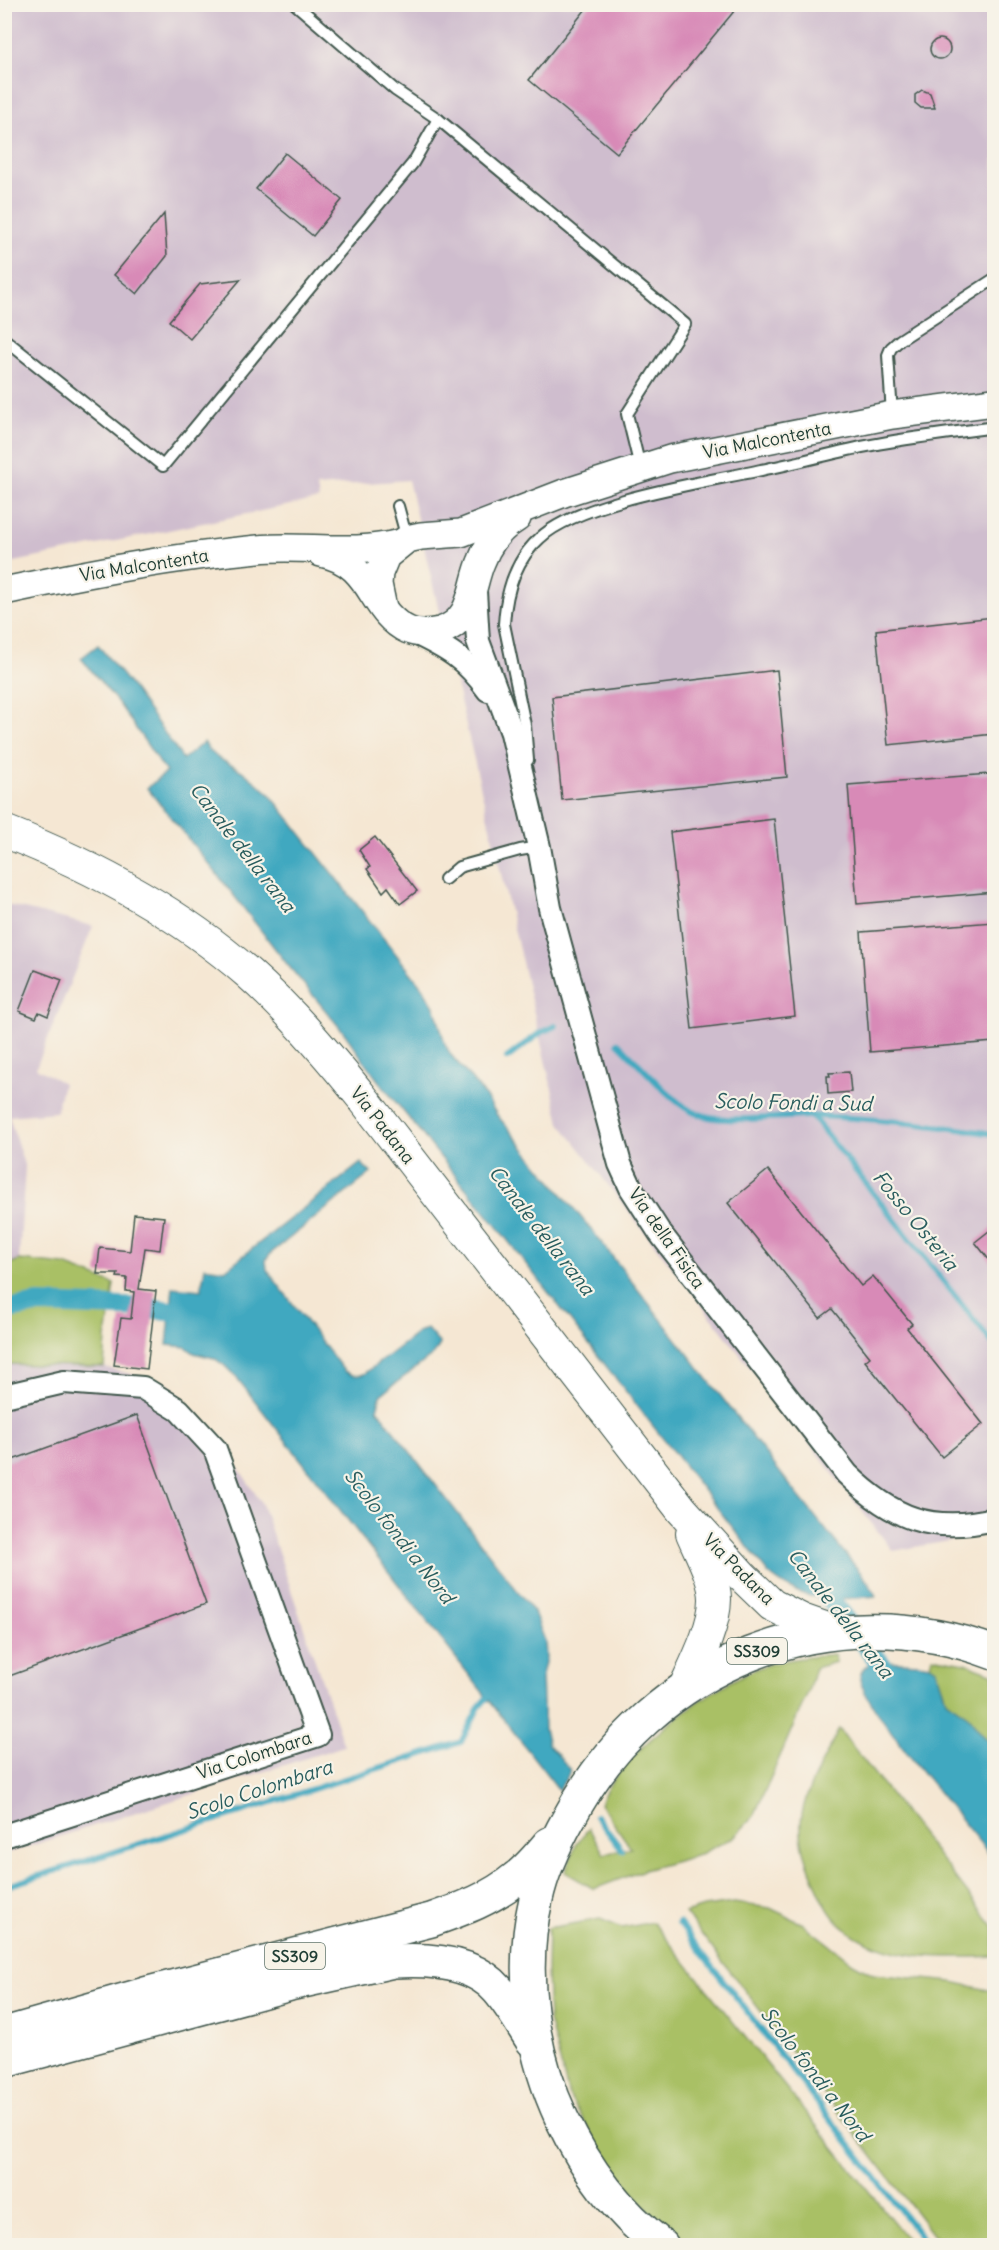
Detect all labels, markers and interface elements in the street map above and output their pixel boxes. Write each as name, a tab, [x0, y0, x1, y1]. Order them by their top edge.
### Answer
street label: Via Malcontenta	[701, 416, 833, 464]
street label: Via Malcontenta	[78, 543, 210, 587]
water label: Canale della rana	[185, 777, 302, 918]
street label: Via Padana	[346, 1082, 420, 1168]
water label: Scolo Fondi a Sud	[714, 1088, 874, 1116]
water label: Canale della rana	[484, 1160, 601, 1301]
water label: Fosso Osteria	[868, 1165, 965, 1276]
street label: Via della Fisica	[624, 1183, 710, 1293]
water label: Scolo fondi a Nord	[340, 1464, 462, 1610]
street label: Via Padana	[698, 1528, 780, 1610]
water label: Canale della rana	[783, 1543, 900, 1684]
road number: SS309	[727, 1638, 787, 1664]
street label: Via Colombara	[194, 1726, 314, 1784]
water label: Scolo Colombara	[183, 1753, 337, 1824]
road number: SS309	[265, 1943, 325, 1969]
water label: Scolo fondi a Nord	[756, 2002, 878, 2148]

